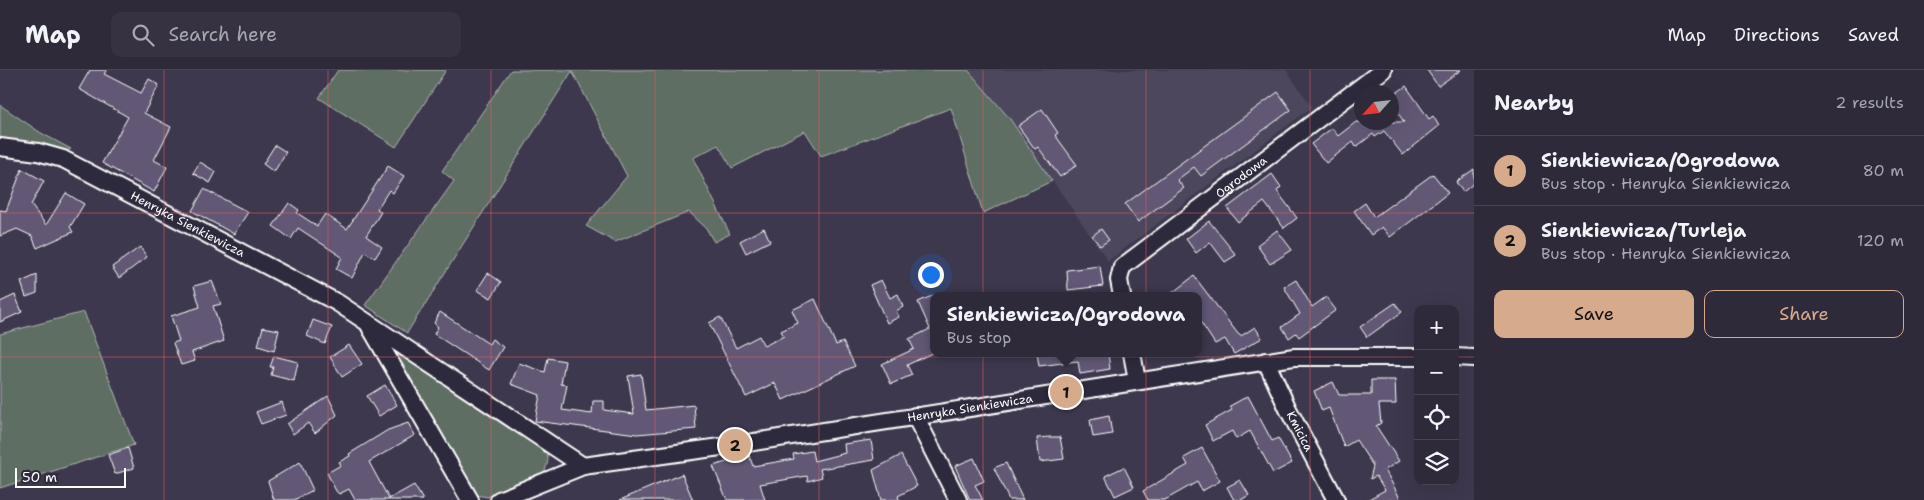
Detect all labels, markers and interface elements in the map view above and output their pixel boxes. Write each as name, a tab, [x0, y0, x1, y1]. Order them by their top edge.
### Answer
search box	[111, 12, 461, 57]
text: Map	[25, 19, 81, 51]
icon: search	[129, 21, 157, 49]
text: Search here	[169, 22, 277, 47]
text: Map	[1668, 23, 1706, 47]
text: Directions	[1734, 23, 1820, 47]
text: Saved	[1848, 23, 1899, 47]
north arrow	[1354, 85, 1399, 130]
text: Nearby	[1494, 89, 1574, 117]
text: 2 results	[1835, 92, 1904, 113]
text: Sienkiewicza/Ogrodowa	[1541, 148, 1780, 173]
street label: Ogrodowa	[1212, 152, 1271, 202]
text: 1	[1506, 160, 1514, 181]
text: 80 m	[1863, 160, 1904, 181]
text: Bus stop · Henryka Sienkiewicza	[1541, 173, 1790, 194]
street label: Henryka Sienkiewicza	[128, 188, 248, 261]
text: Sienkiewicza/Turleja	[1541, 218, 1746, 243]
text: 2	[1504, 230, 1516, 251]
text: 120 m	[1857, 230, 1904, 251]
text: Bus stop · Henryka Sienkiewicza	[1541, 243, 1790, 264]
your location	[918, 262, 944, 288]
button: Save	[1494, 290, 1694, 338]
button: Share	[1704, 290, 1904, 338]
popup	[930, 292, 1202, 357]
text: Sienkiewicza/Ogrodowa	[947, 302, 1185, 327]
map controls	[1414, 305, 1459, 485]
button: +	[1414, 305, 1459, 350]
text: Bus stop	[947, 327, 1011, 348]
button: −	[1414, 350, 1459, 395]
pin: 1	[1050, 373, 1082, 411]
street label: Henryka Sienkiewicza	[906, 390, 1035, 426]
button: locate	[1414, 395, 1459, 440]
street label: Kmicica	[1283, 408, 1317, 455]
pin: 2	[719, 426, 751, 464]
button: layers	[1414, 440, 1459, 485]
scale bar	[15, 465, 126, 488]
text: 50 m	[22, 468, 57, 486]

